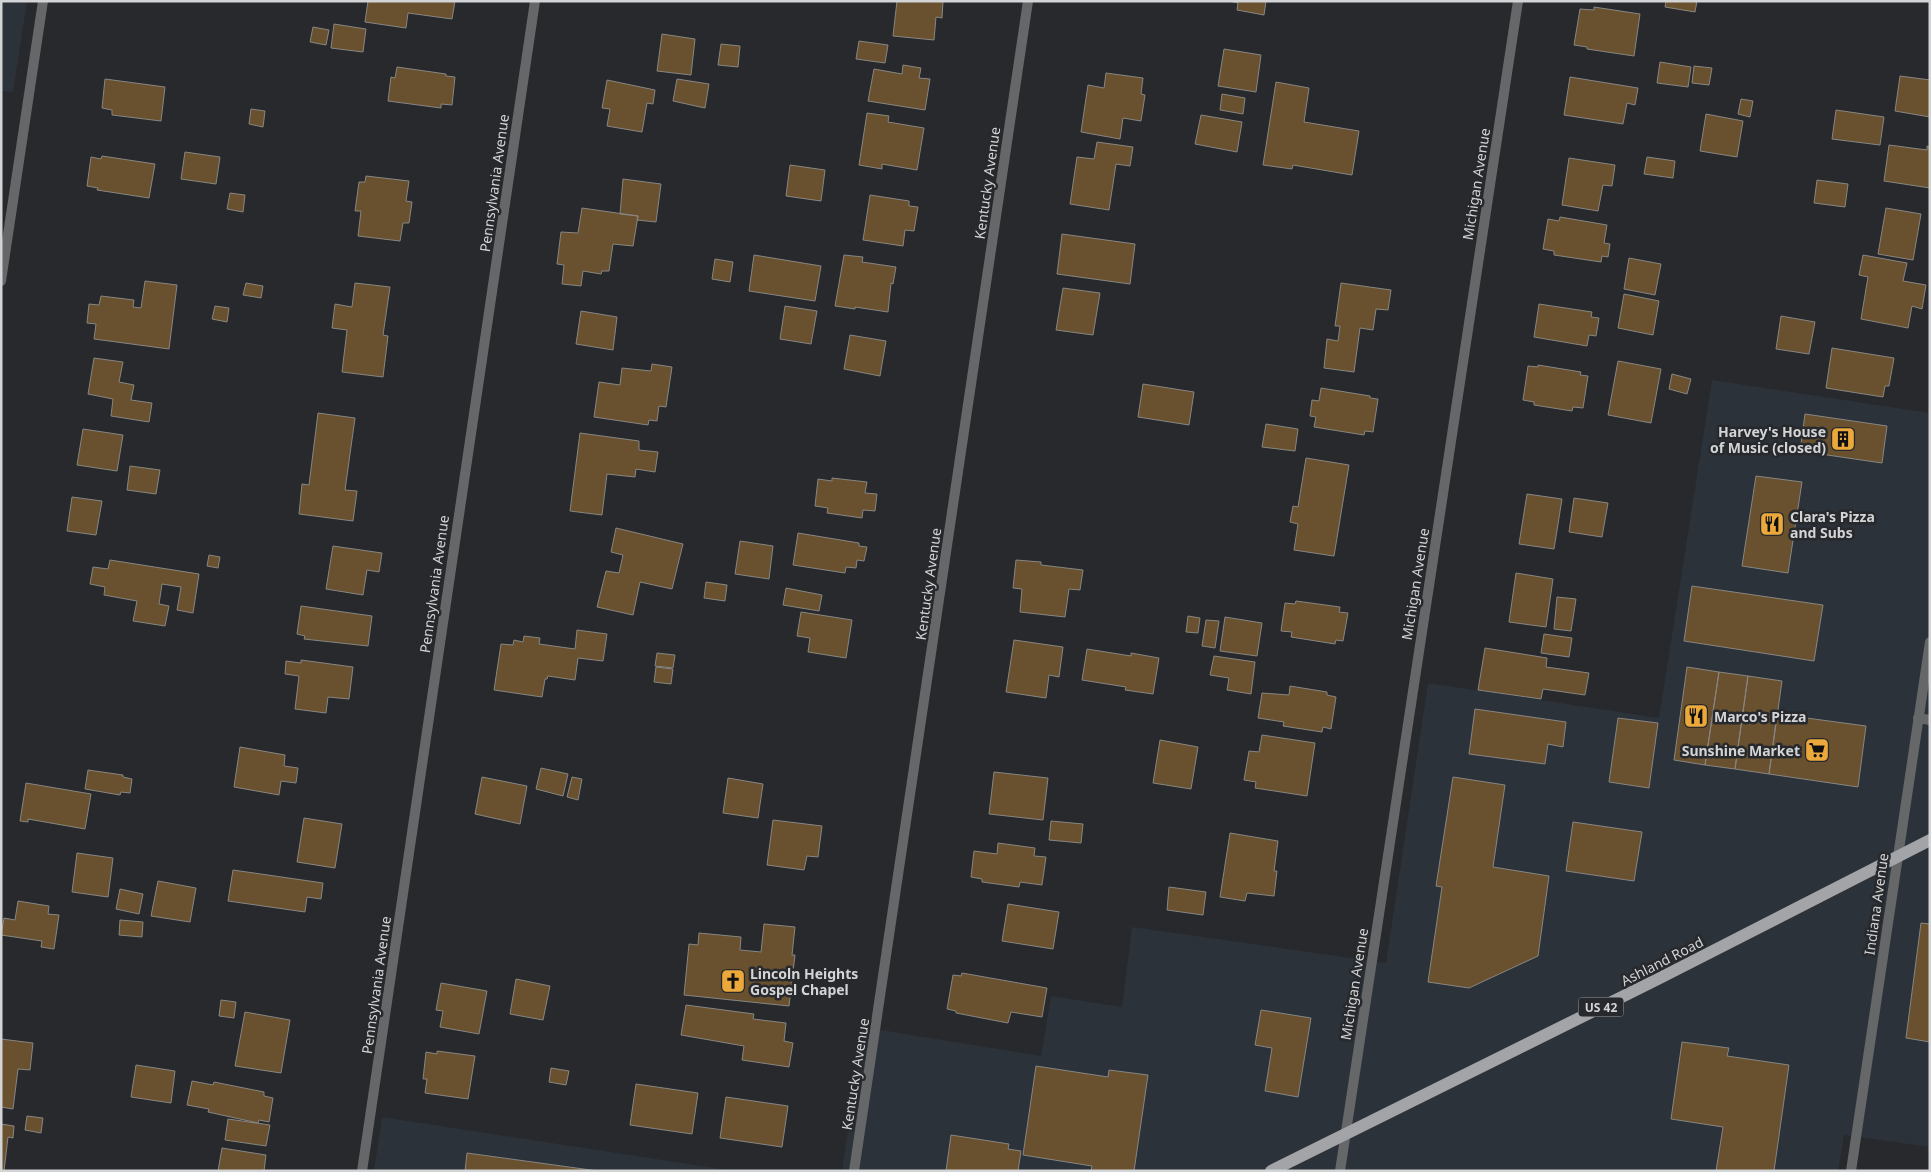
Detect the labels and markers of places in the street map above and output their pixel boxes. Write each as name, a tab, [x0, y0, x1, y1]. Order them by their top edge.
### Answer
place label: Harvey's House of Music (closed)	[1710, 422, 1826, 457]
building icon: Harvey's House of Music (closed)	[1830, 426, 1856, 452]
place label: Clara's Pizza and Subs	[1790, 507, 1875, 542]
restaurant icon: Clara's Pizza and Subs	[1759, 511, 1785, 537]
restaurant icon: Marco's Pizza	[1683, 703, 1709, 729]
place label: Marco's Pizza	[1714, 707, 1806, 726]
supermarket icon: Sunshine Market	[1804, 737, 1830, 763]
place label: Sunshine Market	[1682, 741, 1800, 760]
place label: Lincoln Heights Gospel Chapel	[750, 964, 858, 999]
church icon: Lincoln Heights Gospel Chapel	[720, 968, 746, 994]

